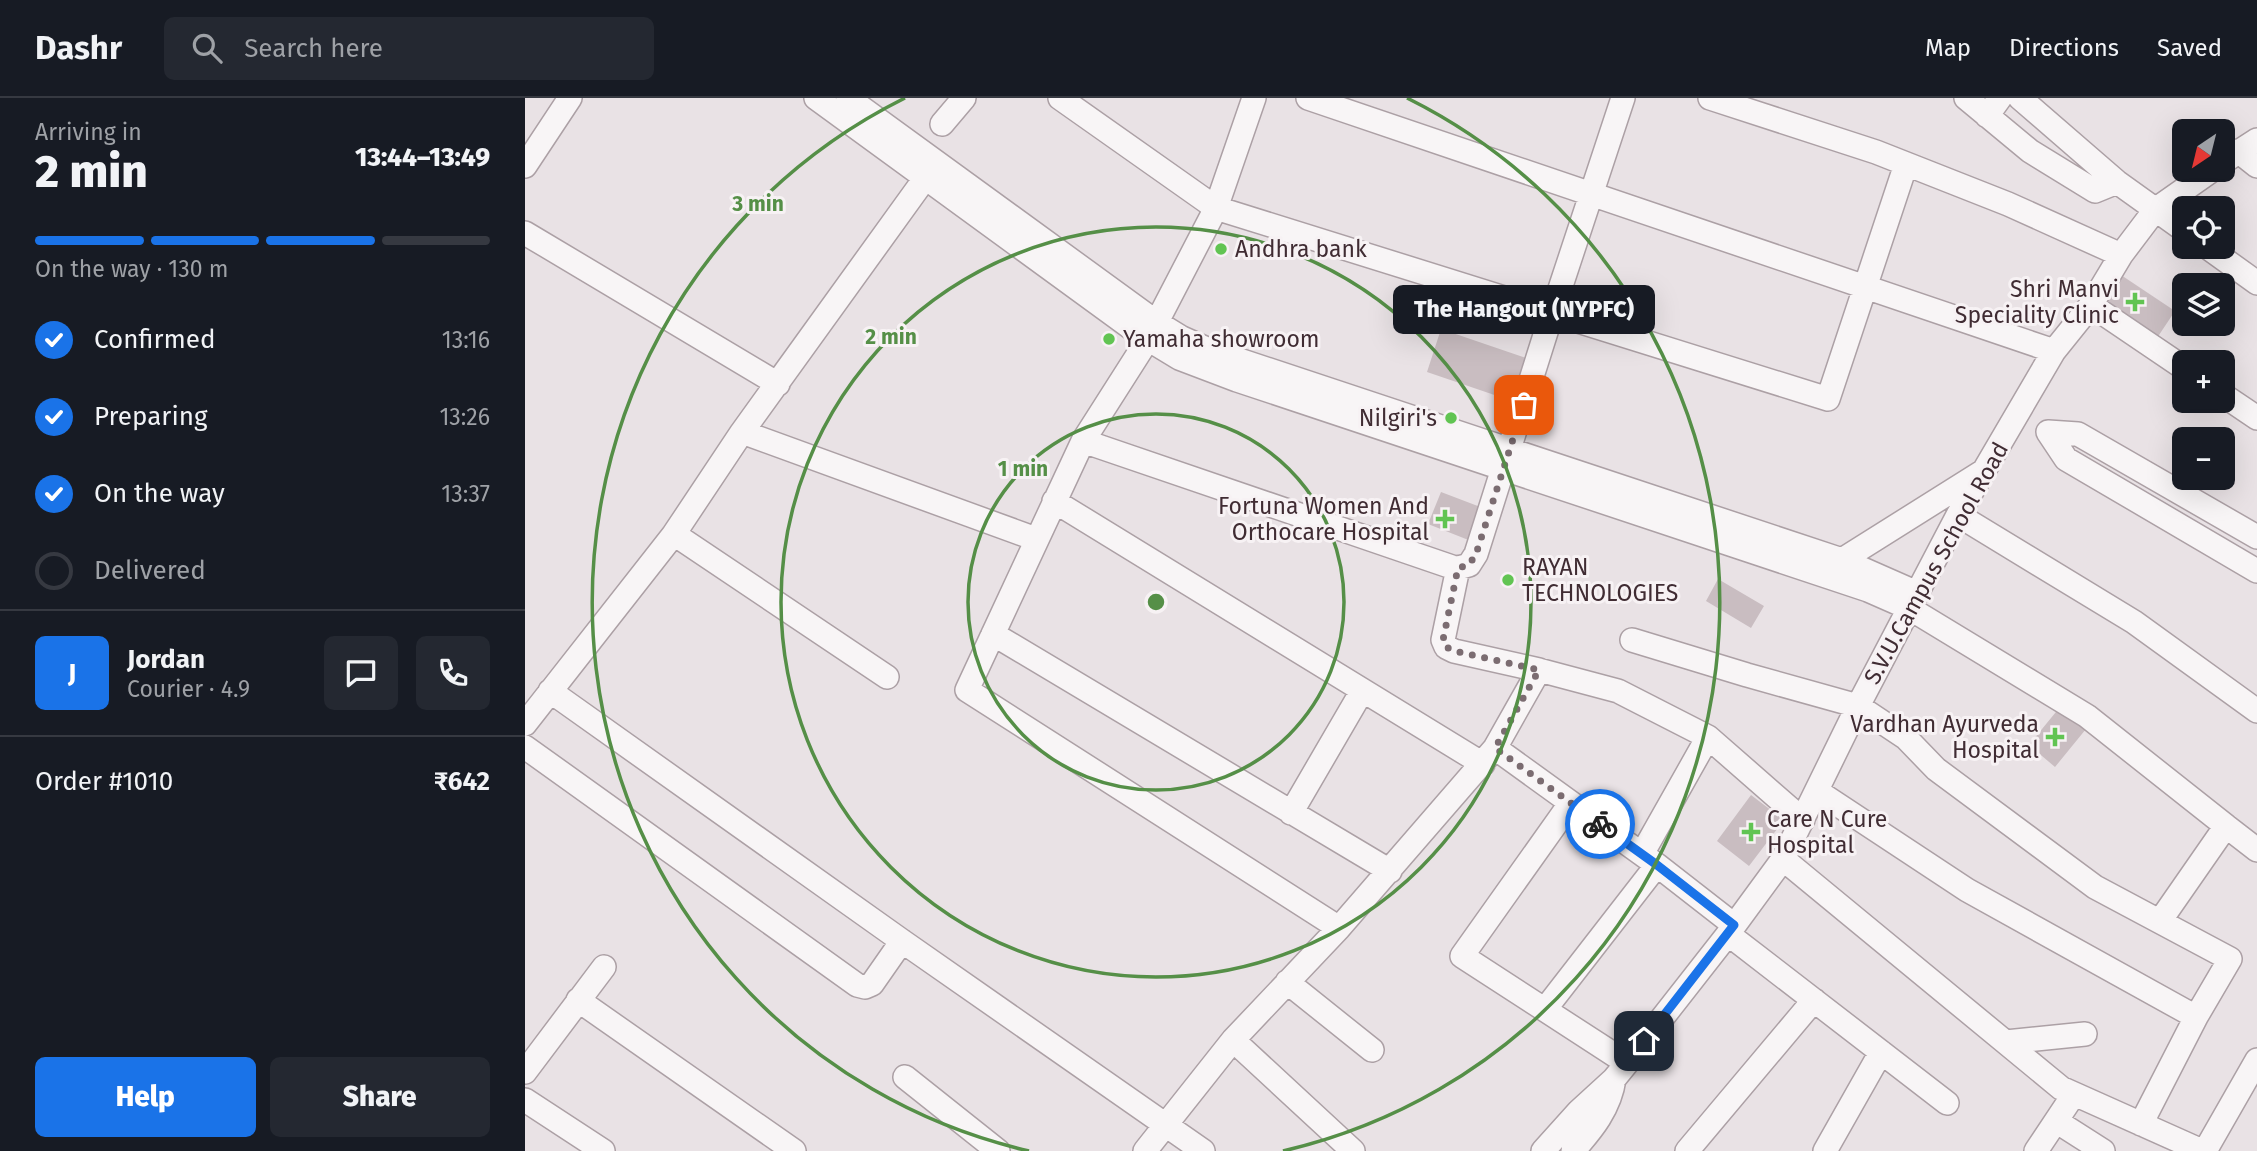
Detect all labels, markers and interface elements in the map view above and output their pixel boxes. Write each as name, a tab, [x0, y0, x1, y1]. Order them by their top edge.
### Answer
search box	[164, 17, 654, 80]
text: Dashr	[35, 28, 122, 68]
icon: search	[188, 29, 226, 67]
text: Search here	[244, 33, 383, 64]
text: Map	[1925, 34, 1971, 62]
text: Directions	[2009, 34, 2119, 62]
text: Saved	[2157, 34, 2222, 62]
text: Arriving in	[35, 118, 142, 146]
north arrow	[2172, 119, 2235, 182]
map controls	[2172, 119, 2235, 490]
text: 13:44–13:49	[355, 142, 490, 173]
text: 2 min	[35, 144, 148, 199]
text: 3 min	[731, 191, 784, 217]
button: locate	[2172, 196, 2235, 259]
place label: Andhra bank	[1235, 235, 1367, 263]
marker: Andhra bank	[1213, 241, 1229, 257]
text: On the way · 130 m	[35, 255, 228, 283]
button: layers	[2172, 273, 2235, 336]
place label: Shri Manvi Speciality Clinic	[1955, 275, 2119, 329]
callout: The Hangout (NYPFC)	[1393, 286, 1655, 335]
marker: Shri Manvi Speciality Clinic	[2125, 292, 2145, 312]
text: The Hangout (NYPFC)	[1414, 295, 1634, 323]
icon: check	[35, 321, 73, 359]
text: Confirmed	[94, 324, 215, 355]
text: 2 min	[865, 324, 917, 350]
place label: Yamaha showroom	[1123, 325, 1320, 353]
text: 13:16	[442, 326, 490, 354]
marker: Yamaha showroom	[1101, 331, 1117, 347]
button: +	[2172, 350, 2235, 413]
pin	[1494, 375, 1554, 435]
icon: bag	[1505, 386, 1543, 424]
icon: check	[35, 398, 73, 436]
text: Preparing	[94, 401, 207, 432]
text: 13:26	[439, 403, 490, 431]
place label: Nilgiri's	[1359, 404, 1437, 432]
marker: Nilgiri's	[1443, 410, 1459, 426]
button: −	[2172, 427, 2235, 490]
street label: S.V.U.Campus School Road	[1858, 437, 2014, 689]
text: 1 min	[998, 456, 1048, 482]
icon: check	[35, 475, 73, 513]
text: On the way	[94, 478, 225, 509]
text: 13:37	[441, 480, 490, 508]
place label: Fortuna Women And Orthocare Hospital	[1218, 492, 1429, 546]
marker: Fortuna Women And Orthocare Hospital	[1435, 509, 1455, 529]
place label: RAYAN TECHNOLOGIES	[1522, 553, 1678, 607]
text: Delivered	[94, 555, 206, 586]
marker: RAYAN TECHNOLOGIES	[1500, 572, 1516, 588]
centre of rings	[1144, 590, 1168, 614]
button: chat	[324, 636, 398, 710]
button: phone	[416, 636, 490, 710]
text: Jordan	[127, 644, 205, 675]
text: J	[68, 658, 76, 689]
text: Courier · 4.9	[127, 675, 250, 703]
place label: Vardhan Ayurveda Hospital	[1850, 710, 2039, 764]
marker: Vardhan Ayurveda Hospital	[2045, 727, 2065, 747]
text: Order #1010	[35, 766, 173, 797]
text: ₹642	[434, 766, 490, 797]
courier	[1565, 789, 1635, 859]
icon: bike	[1581, 805, 1619, 843]
place label: Care N Cure Hospital	[1767, 805, 1887, 859]
marker: Care N Cure Hospital	[1741, 822, 1761, 842]
pin	[1614, 1011, 1674, 1071]
icon: home	[1625, 1022, 1663, 1060]
button: Help	[35, 1057, 256, 1137]
button: Share	[270, 1057, 490, 1137]

